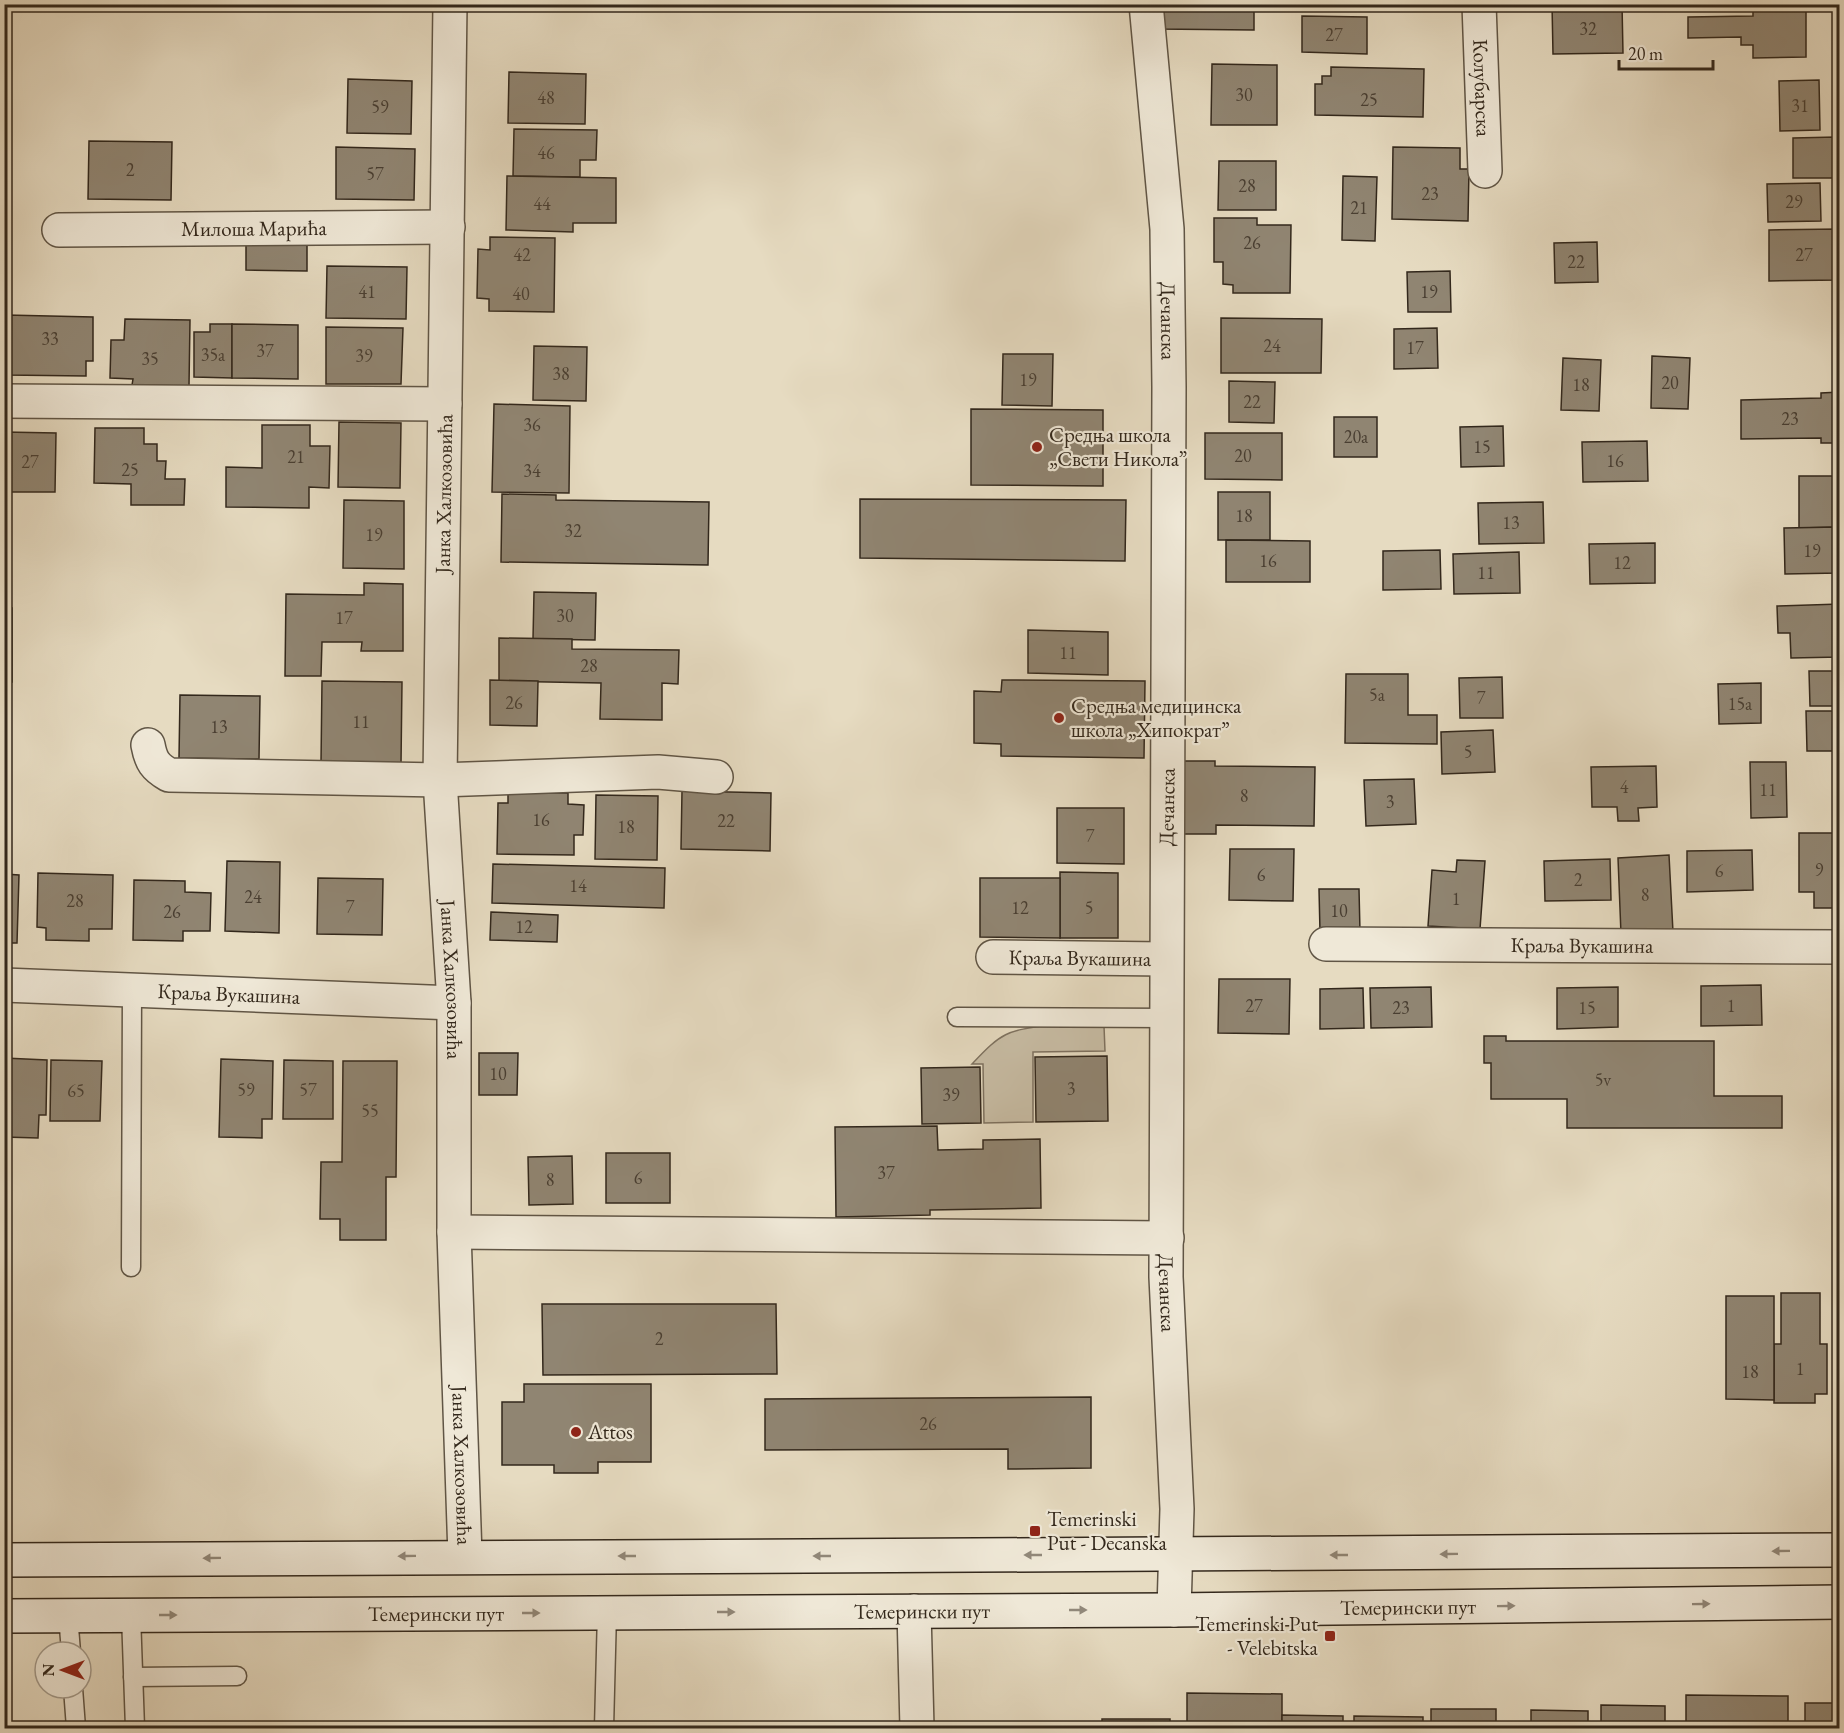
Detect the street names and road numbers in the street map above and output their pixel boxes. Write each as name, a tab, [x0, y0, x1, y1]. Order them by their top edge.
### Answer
street label: Колубарска	[1467, 39, 1498, 138]
street label: Милоша Марића	[181, 214, 328, 242]
street label: Дечанска	[1155, 282, 1183, 361]
street label: Јанка Халкозовића	[429, 413, 458, 576]
street label: Дечанска	[1152, 767, 1181, 846]
street label: Јанка Халкозовића	[434, 897, 468, 1060]
street label: Краља Вукашина	[1511, 931, 1654, 959]
street label: Краља Вукашина	[1009, 943, 1152, 972]
street label: Краља Вукашина	[157, 977, 301, 1010]
street label: Дечанска	[1153, 1254, 1183, 1333]
street label: Јанка Халкозовића	[446, 1383, 479, 1546]
street label: Темерински пут	[1340, 1592, 1477, 1621]
street label: Темерински пут	[854, 1597, 991, 1625]
street label: Темерински пут	[368, 1599, 505, 1627]

